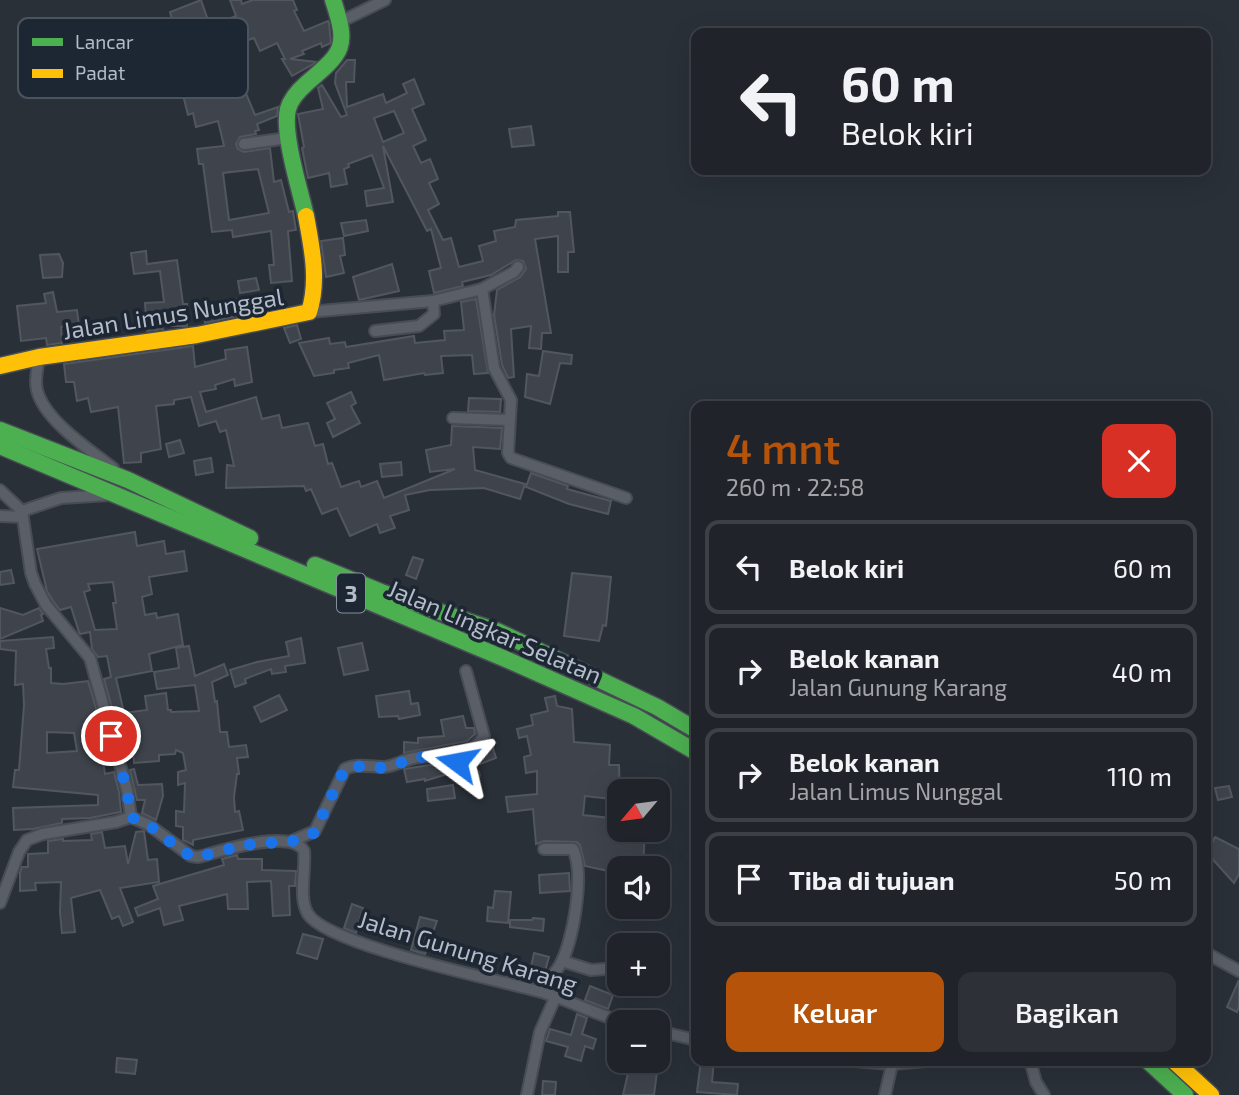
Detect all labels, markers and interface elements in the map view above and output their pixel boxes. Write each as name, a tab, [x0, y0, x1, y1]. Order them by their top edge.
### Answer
legend	[18, 18, 248, 98]
text: Lancar	[75, 30, 134, 53]
text: 60 m	[841, 53, 955, 112]
icon: left	[726, 56, 817, 147]
text: Padat	[75, 61, 125, 84]
text: Belok kiri	[841, 113, 974, 151]
street label: Jalan Limus Nunggal	[61, 281, 285, 345]
text: 4 mnt	[726, 422, 840, 472]
button: close	[1102, 424, 1176, 498]
text: 260 m · 22:58	[726, 473, 864, 501]
icon: left	[730, 548, 768, 586]
text: Belok kiri	[789, 552, 904, 583]
text: 60 m	[1113, 552, 1172, 583]
road number: 3	[337, 573, 365, 612]
street label: Jalan Lingkar Selatan	[384, 573, 606, 689]
text: Belok kanan	[789, 642, 940, 673]
icon: right	[730, 652, 768, 690]
text: 40 m	[1112, 656, 1172, 687]
text: Jalan Gunung Karang	[789, 673, 1007, 701]
pin	[81, 706, 141, 766]
icon: arrive	[92, 717, 130, 755]
position arrow	[420, 725, 494, 799]
text: Belok kanan	[789, 746, 940, 777]
icon: right	[730, 756, 768, 794]
text: 110 m	[1107, 760, 1172, 791]
text: Jalan Limus Nunggal	[789, 777, 1003, 805]
north arrow	[607, 779, 670, 842]
map controls	[607, 779, 670, 1073]
button: sound	[607, 856, 670, 919]
icon: arrive	[730, 860, 768, 898]
text: Tiba di tujuan	[789, 864, 955, 895]
text: 50 m	[1114, 864, 1172, 895]
street label: Jalan Gunung Karang	[355, 904, 581, 998]
button: +	[607, 933, 670, 996]
button: Keluar	[726, 972, 944, 1052]
button: Bagikan	[958, 972, 1176, 1052]
button: −	[607, 1010, 670, 1073]

